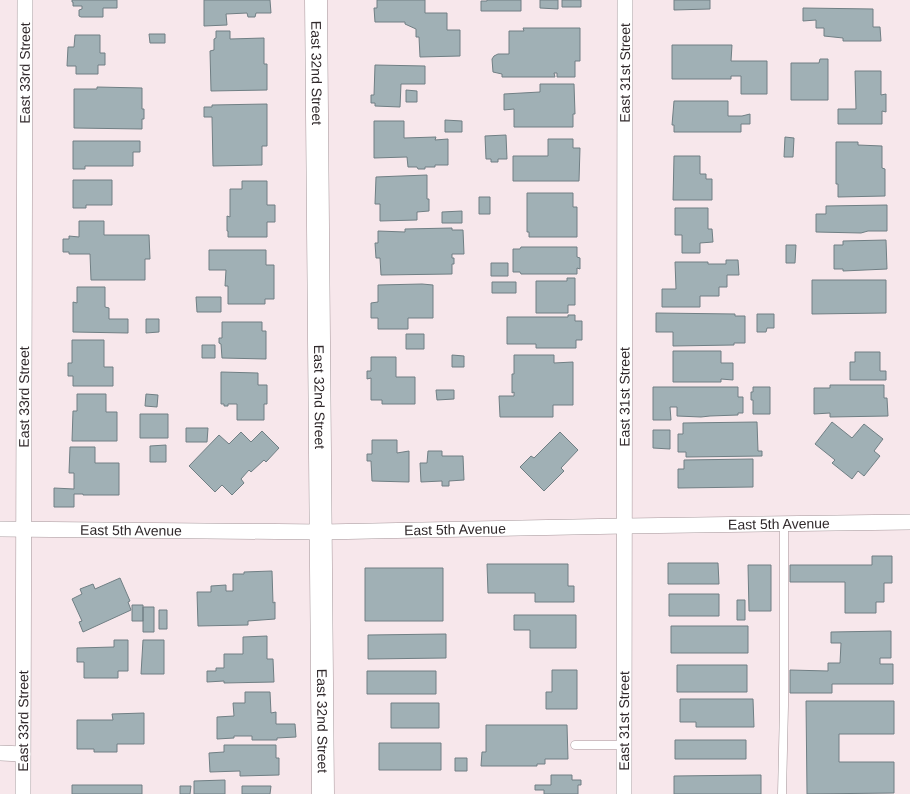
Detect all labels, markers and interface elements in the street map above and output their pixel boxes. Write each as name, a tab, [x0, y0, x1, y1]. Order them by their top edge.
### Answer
street label: East 32nd Street	[308, 21, 325, 125]
street label: East 33rd Street	[17, 22, 33, 124]
street label: East 31st Street	[617, 23, 633, 123]
street label: East 32nd Street	[311, 345, 328, 449]
street label: East 33rd Street	[16, 346, 32, 448]
street label: East 31st Street	[616, 347, 633, 447]
street label: East 5th Avenue	[728, 515, 830, 533]
street label: East 5th Avenue	[404, 520, 506, 538]
street label: East 5th Avenue	[80, 522, 182, 539]
street label: East 32nd Street	[314, 669, 331, 773]
street label: East 33rd Street	[15, 670, 31, 772]
street label: East 31st Street	[616, 671, 632, 771]

